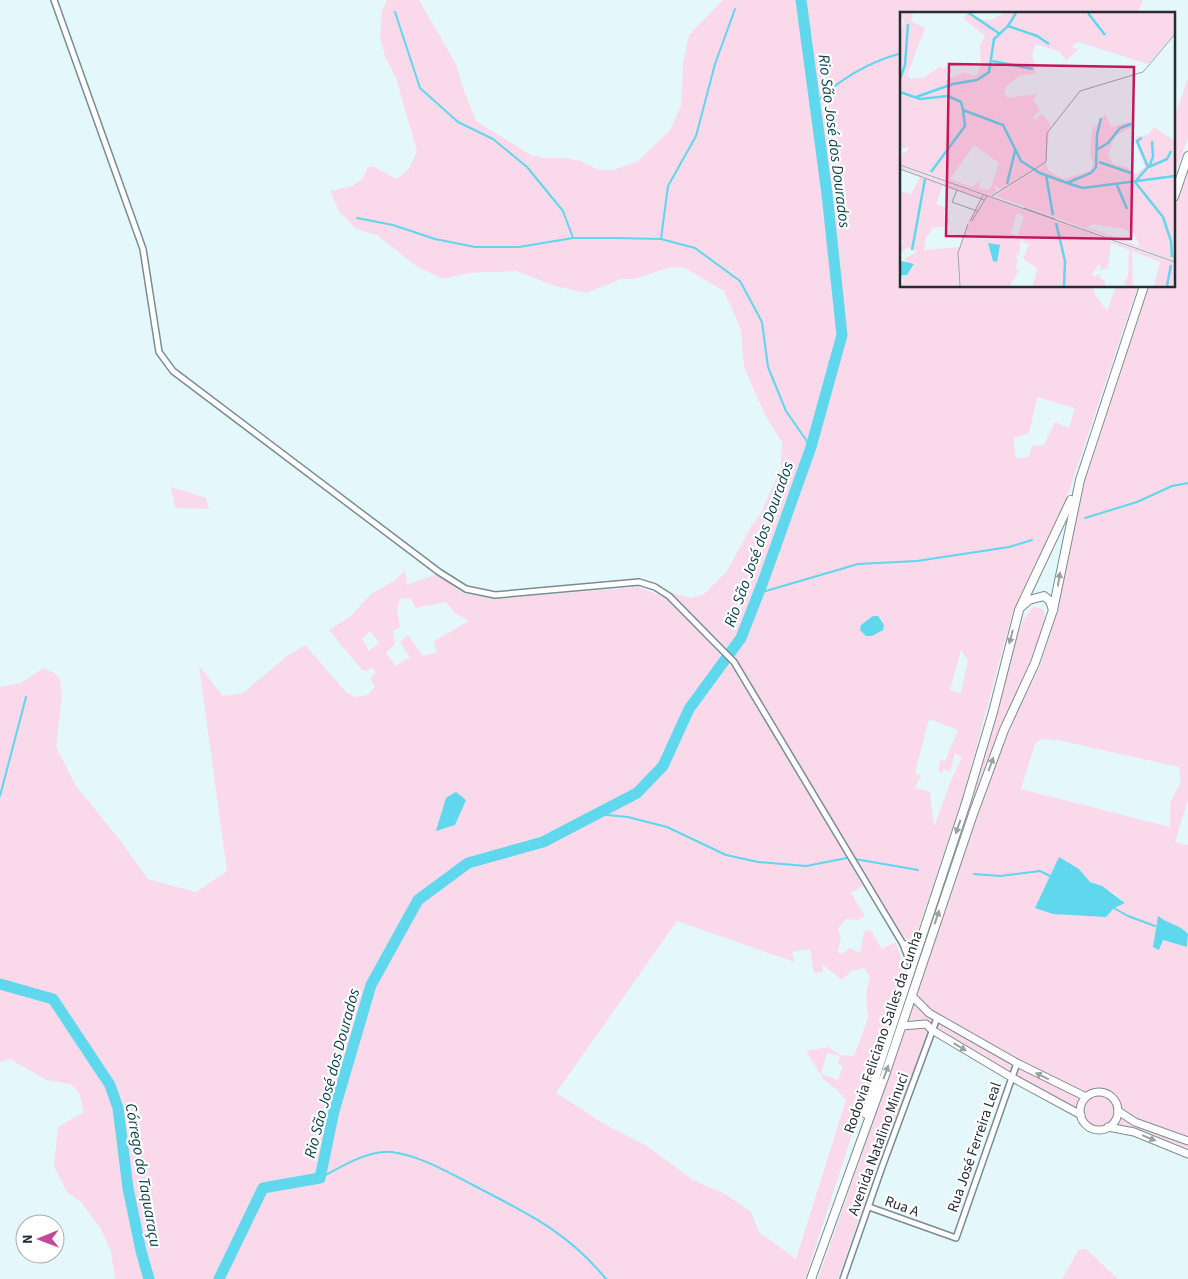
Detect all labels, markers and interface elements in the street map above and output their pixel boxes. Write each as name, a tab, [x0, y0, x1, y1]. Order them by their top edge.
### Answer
inset map	[900, 12, 1176, 288]
water label: Rio São José dos Dourados	[812, 53, 856, 230]
water label: Rio São José dos Dourados	[719, 458, 799, 630]
one-way arrow	[1056, 571, 1064, 587]
one-way arrow	[1007, 629, 1015, 644]
one-way arrow	[987, 756, 995, 771]
one-way arrow	[953, 819, 961, 834]
one-way arrow	[934, 910, 941, 925]
street label: Rodovia Feliciano Salles da Cunha	[839, 928, 928, 1136]
water label: Rio São José dos Dourados	[299, 986, 365, 1160]
one-way arrow	[954, 1043, 967, 1052]
one-way arrow	[883, 1064, 890, 1079]
street label: Avenida Natalino Minuci	[843, 1070, 914, 1219]
one-way arrow	[1035, 1071, 1049, 1079]
street label: Rua José Ferreira Leal	[942, 1079, 1007, 1215]
water label: Córrego do Taquaraçu	[120, 1102, 166, 1249]
one-way arrow	[1142, 1135, 1156, 1143]
street label: Rua A	[882, 1191, 923, 1223]
north arrow	[15, 1214, 65, 1264]
text: N	[18, 1234, 38, 1244]

